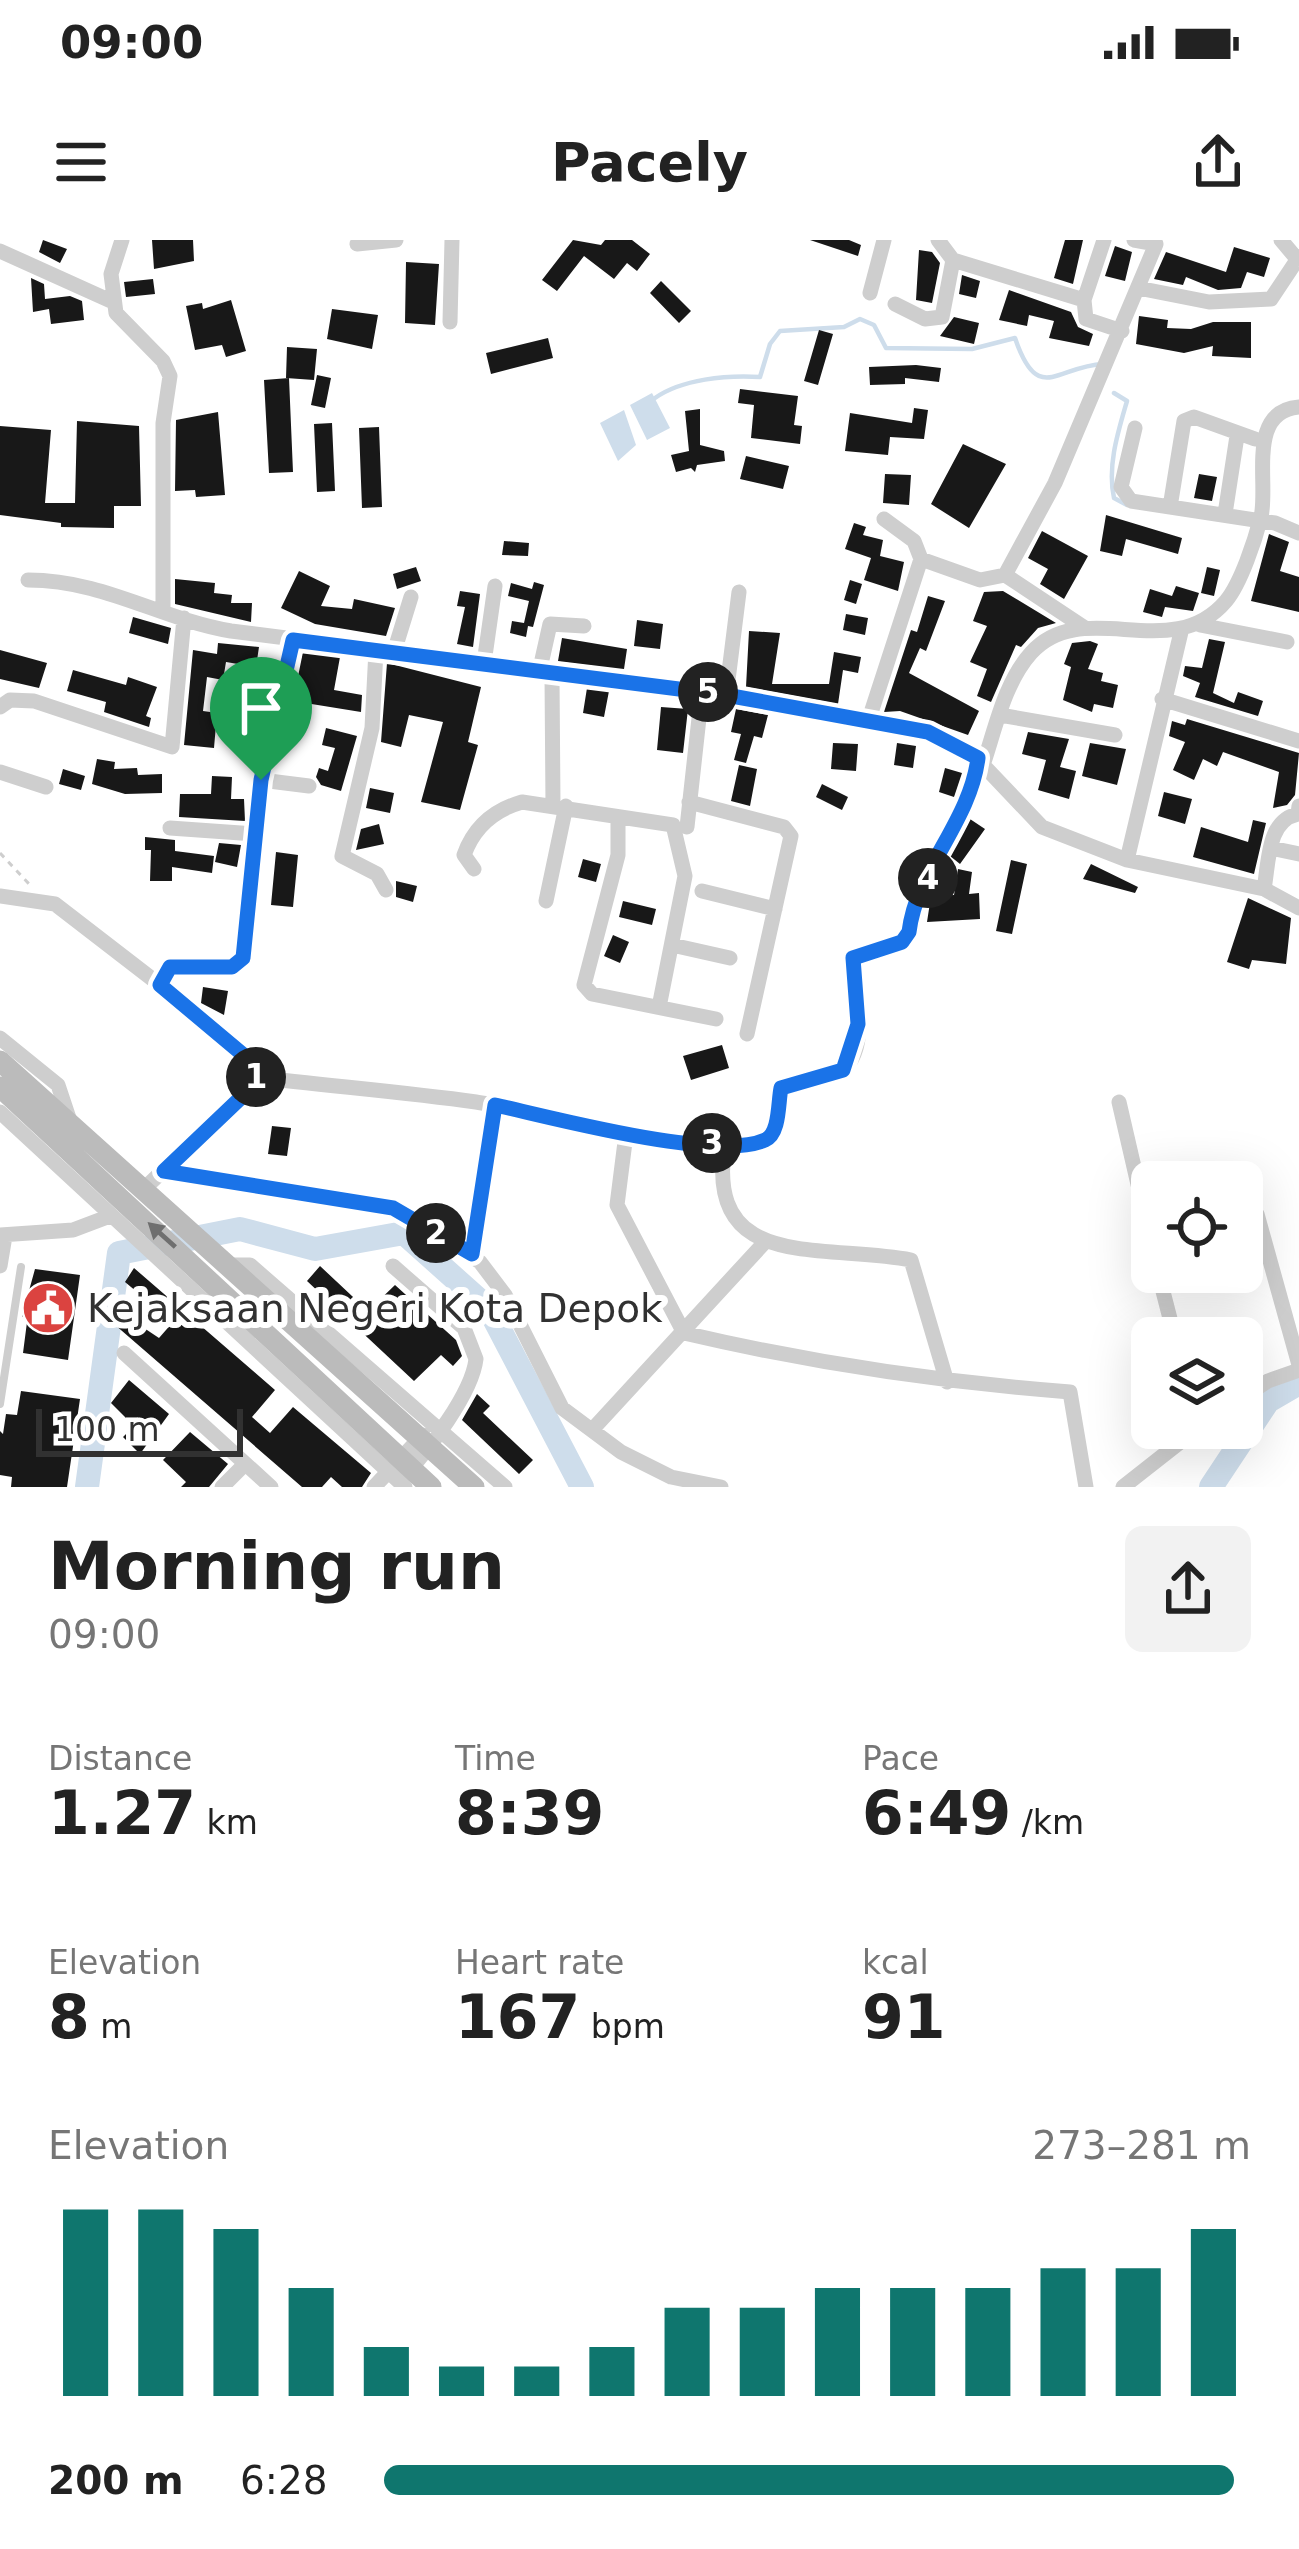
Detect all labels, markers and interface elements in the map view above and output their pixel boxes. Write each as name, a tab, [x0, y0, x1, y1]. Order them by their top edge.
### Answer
text: 09:00	[60, 16, 203, 69]
icon: menu	[48, 129, 114, 195]
icon: share	[1185, 129, 1251, 195]
text: Pacely	[551, 131, 748, 194]
pin	[210, 657, 312, 780]
pin: 5	[678, 662, 738, 722]
text: 5	[697, 672, 719, 711]
icon: arrive	[228, 675, 294, 741]
pin: 4	[898, 848, 958, 908]
text: 4	[917, 858, 939, 897]
pin: 1	[226, 1047, 286, 1107]
text: 1	[245, 1057, 267, 1096]
pin: 3	[682, 1113, 742, 1173]
text: 3	[701, 1123, 723, 1162]
map controls	[1131, 1161, 1263, 1449]
button: locate	[1131, 1161, 1263, 1293]
pin: 2	[406, 1203, 466, 1263]
text: 2	[425, 1213, 447, 1252]
one-way arrow	[147, 1222, 176, 1249]
public building icon: Kejaksaan Negeri Kota Depok	[20, 1280, 76, 1336]
place label: Kejaksaan Negeri Kota Depok	[87, 1286, 663, 1331]
button: layers	[1131, 1317, 1263, 1449]
scale bar	[36, 1403, 243, 1456]
text: 100 m	[54, 1410, 160, 1449]
button: share	[1125, 1526, 1251, 1652]
text: Morning run	[48, 1528, 505, 1605]
text: 09:00	[48, 1612, 160, 1657]
text: Distance	[48, 1739, 192, 1778]
text: Time	[455, 1739, 536, 1778]
text: Pace	[862, 1739, 939, 1778]
text: 1.27	[48, 1778, 196, 1848]
text: 8:39	[455, 1778, 604, 1848]
text: 6:49	[862, 1778, 1011, 1848]
text: km	[196, 1803, 258, 1842]
text: /km	[1011, 1803, 1084, 1842]
text: Elevation	[48, 1943, 201, 1982]
text: Heart rate	[455, 1943, 624, 1982]
text: kcal	[862, 1943, 929, 1982]
text: 8	[48, 1982, 90, 2052]
text: 167	[455, 1982, 580, 2052]
text: 91	[862, 1982, 946, 2052]
text: m	[90, 2007, 132, 2046]
text: bpm	[580, 2007, 665, 2046]
text: Elevation	[48, 2123, 229, 2168]
text: 273–281 m	[1032, 2123, 1251, 2168]
text: 200 m	[48, 2458, 184, 2503]
text: 6:28	[240, 2458, 328, 2503]

